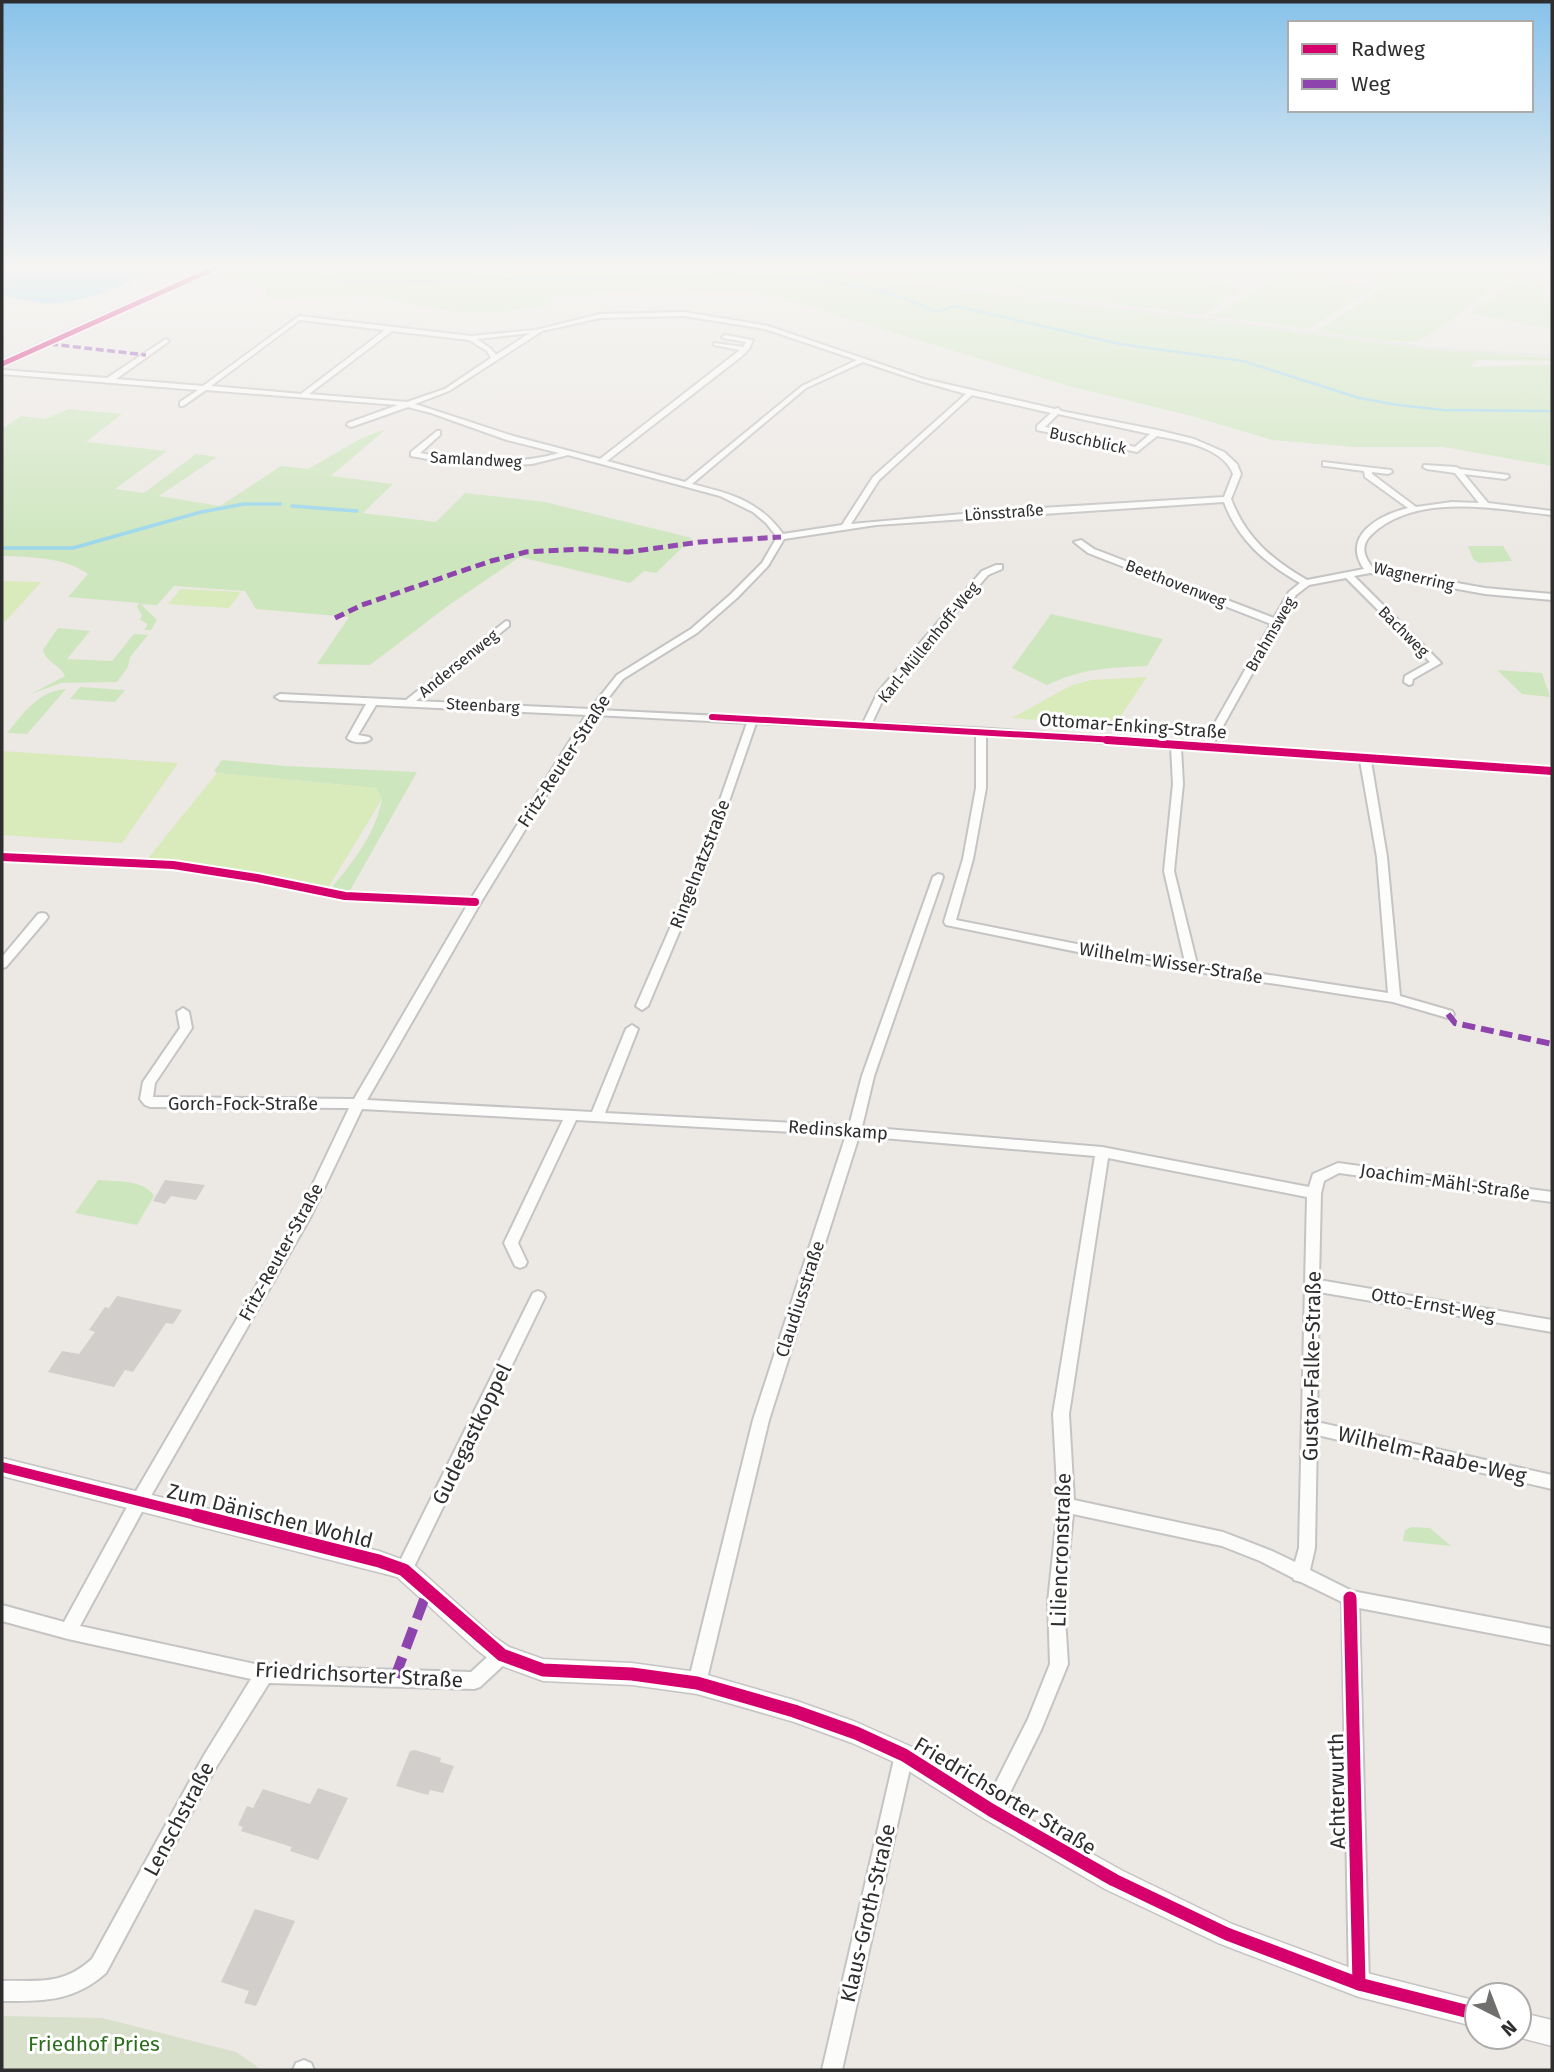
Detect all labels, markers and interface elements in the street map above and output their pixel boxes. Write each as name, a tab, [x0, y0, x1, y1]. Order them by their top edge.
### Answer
legend	[1288, 21, 1533, 112]
text: Radweg	[1351, 36, 1425, 62]
text: Weg	[1351, 71, 1391, 97]
street label: Buschblick	[1048, 423, 1129, 458]
street label: Samlandweg	[430, 448, 523, 471]
street label: Lönsstraße	[964, 500, 1044, 525]
street label: Beethovenweg	[1123, 556, 1229, 612]
street label: Wagnerring	[1372, 558, 1457, 595]
street label: Karl-Müllenhoff-Weg	[874, 578, 983, 707]
street label: Brahmsweg	[1241, 593, 1300, 675]
street label: Bachweg	[1374, 602, 1433, 661]
street label: Andersenweg	[415, 625, 502, 701]
street label: Fritz-Reuter-Straße	[513, 690, 615, 832]
street label: Steenbarg	[446, 694, 521, 717]
street label: Ottomar-Enking-Straße	[1038, 708, 1228, 744]
street label: Ringelnatzstraße	[665, 796, 735, 932]
street label: Wilhelm-Wisser-Straße	[1078, 938, 1264, 988]
street label: Gorch-Fock-Straße	[168, 1093, 318, 1115]
street label: Redinskamp	[787, 1116, 889, 1144]
street label: Joachim-Mähl-Straße	[1359, 1159, 1531, 1205]
street label: Fritz-Reuter-Straße	[234, 1179, 328, 1325]
street label: Claudiusstraße	[771, 1238, 829, 1360]
street label: Gustav-Falke-Straße	[1297, 1271, 1327, 1461]
street label: Otto-Ernst-Weg	[1369, 1283, 1497, 1327]
street label: Gudegastkoppel	[427, 1359, 517, 1509]
street label: Wilhelm-Raabe-Weg	[1335, 1421, 1529, 1489]
street label: Liliencronstraße	[1045, 1472, 1077, 1628]
street label: Zum Dänischen Wohld	[164, 1478, 376, 1554]
street label: Friedrichsorter Straße	[254, 1657, 464, 1693]
street label: Friedrichsorter Straße	[909, 1731, 1101, 1861]
street label: Achterwurth	[1323, 1733, 1351, 1849]
street label: Lenschstraße	[138, 1757, 220, 1881]
street label: Klaus-Groth-Straße	[835, 1821, 901, 2005]
north arrow	[1463, 1981, 1533, 2051]
text: N	[1497, 2015, 1521, 2041]
park label: Friedhof Pries	[28, 2031, 160, 2057]

